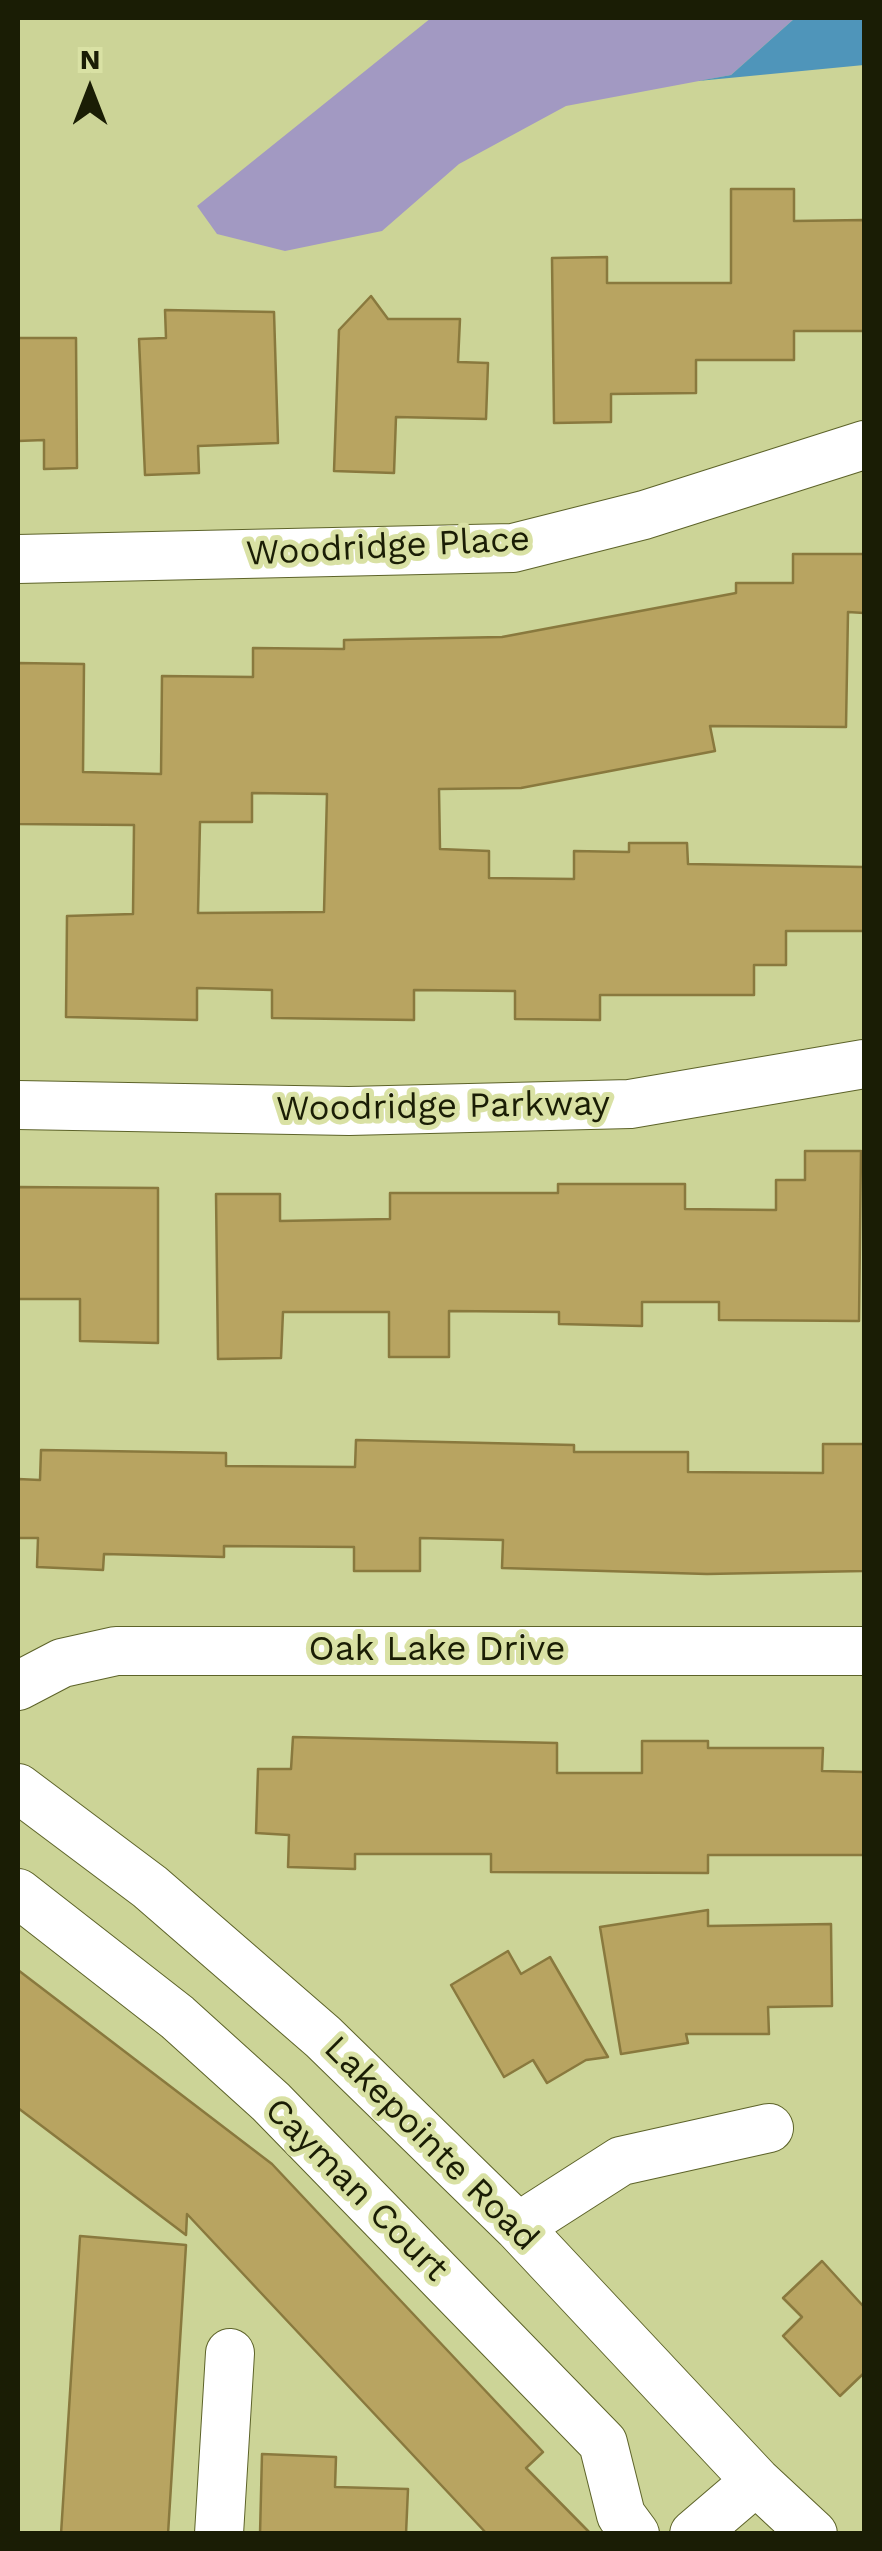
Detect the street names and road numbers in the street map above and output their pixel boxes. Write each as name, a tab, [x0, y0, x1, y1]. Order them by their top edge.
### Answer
street label: Woodridge Place	[245, 519, 531, 575]
street label: Woodridge Parkway	[276, 1083, 610, 1131]
street label: Oak Lake Drive	[309, 1629, 565, 1671]
street label: Lakepointe Road	[315, 2028, 547, 2260]
street label: Cayman Court	[256, 2090, 456, 2290]

